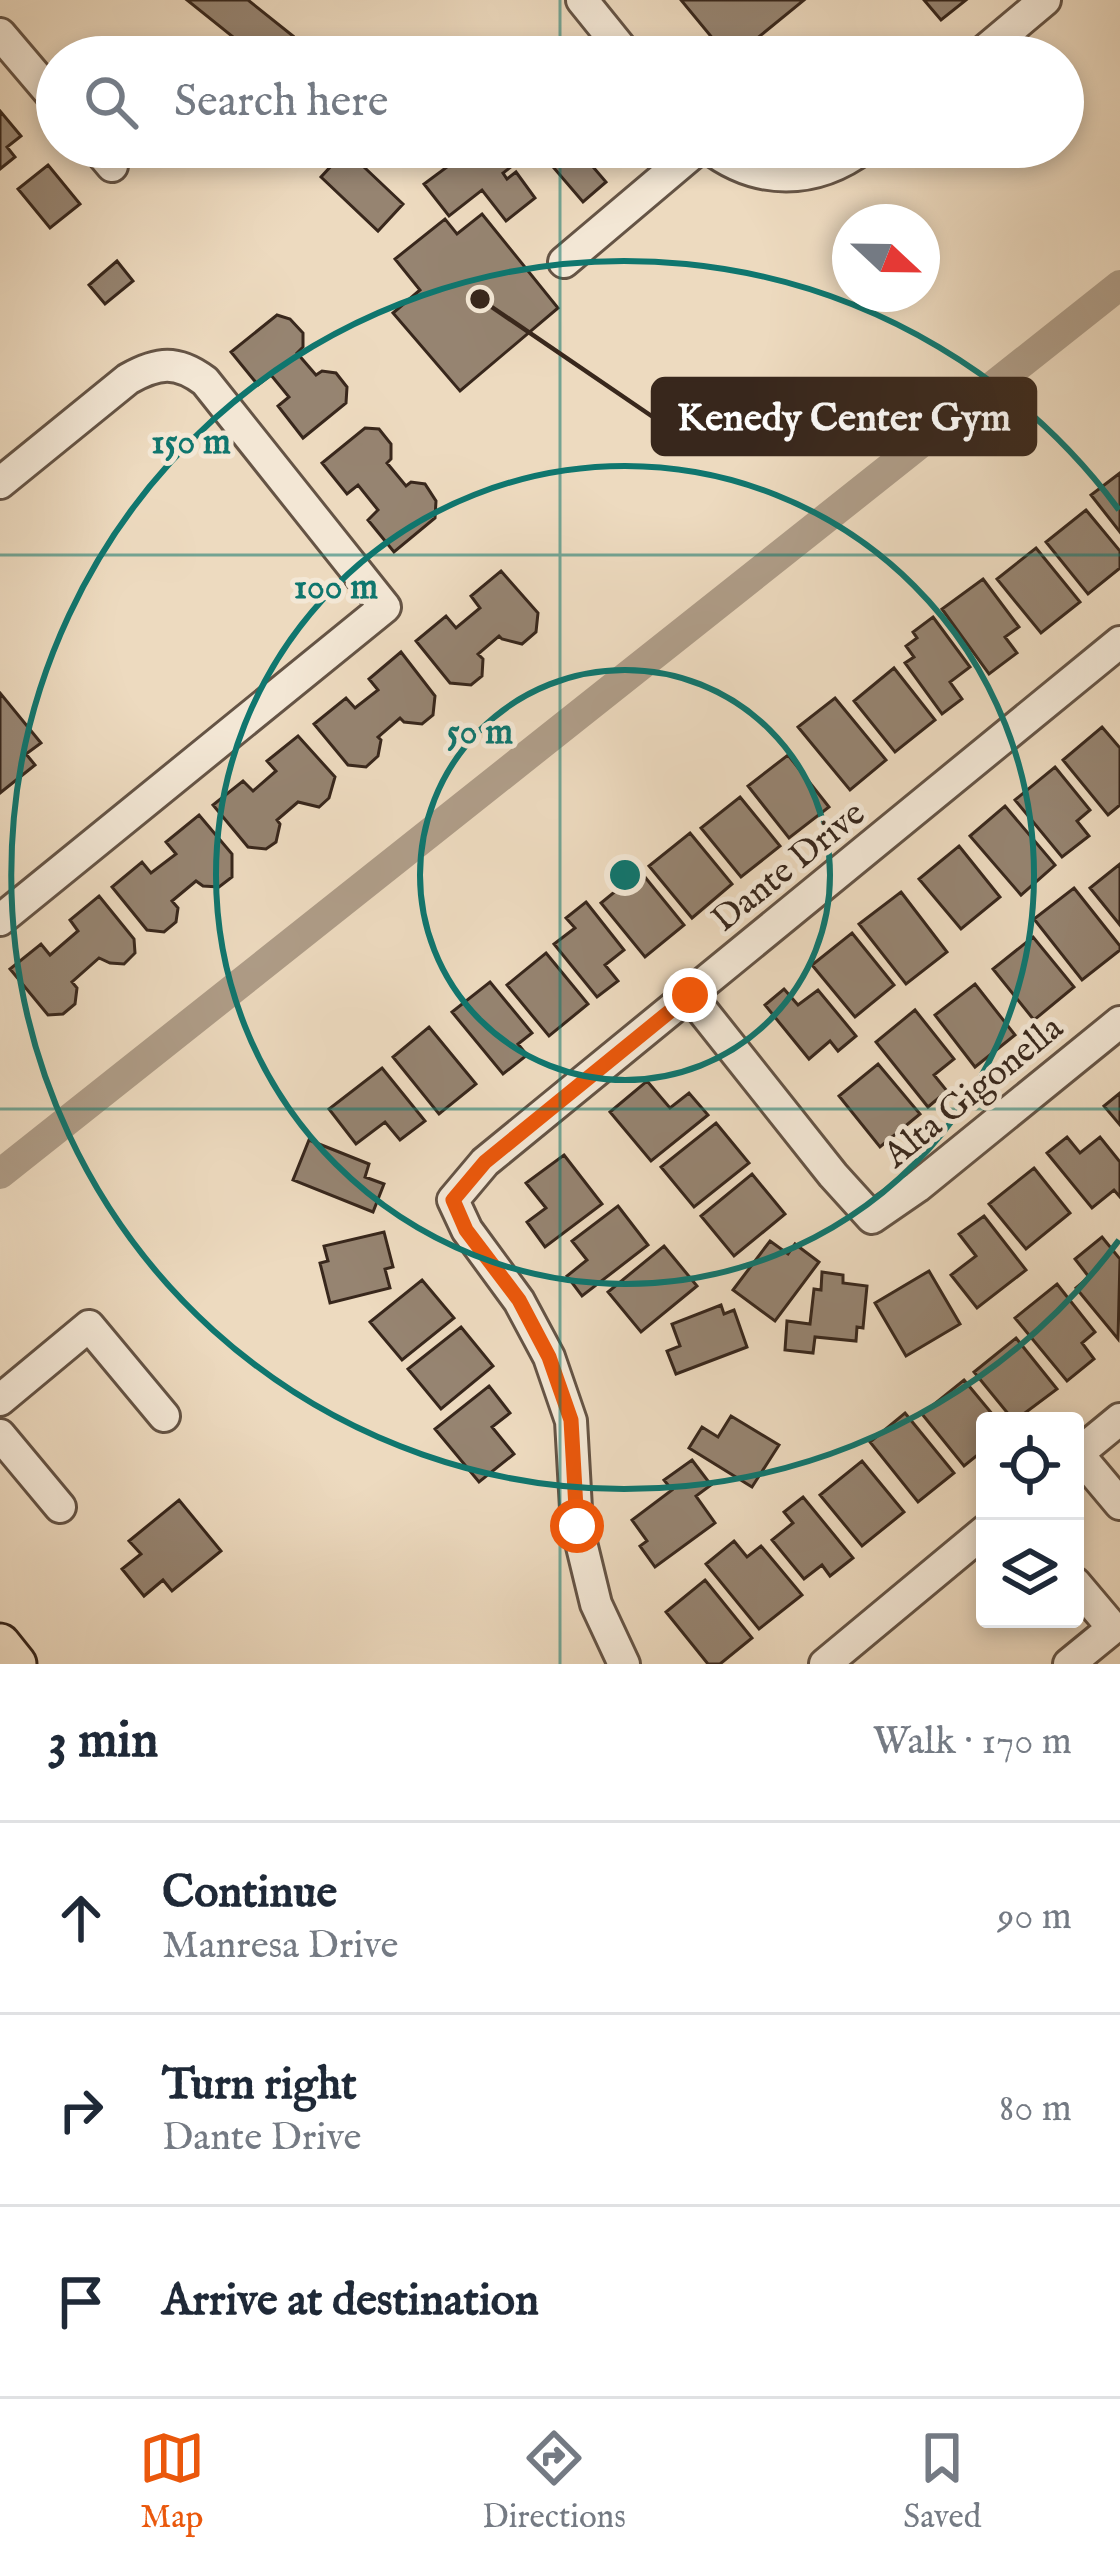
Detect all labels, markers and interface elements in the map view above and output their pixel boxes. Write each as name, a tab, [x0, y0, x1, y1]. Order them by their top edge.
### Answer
search box	[36, 36, 1084, 168]
icon: search	[78, 69, 144, 135]
text: Search here	[174, 74, 388, 131]
north arrow	[832, 204, 940, 312]
callout: Kenedy Center Gym	[653, 379, 1035, 454]
text: Kenedy Center Gym	[677, 395, 1011, 444]
text: 150 m	[151, 420, 231, 466]
text: 100 m	[294, 565, 378, 611]
text: 50 m	[447, 710, 513, 756]
street label: Dante Drive	[703, 792, 875, 943]
centre of rings	[604, 854, 646, 896]
route end	[663, 968, 717, 1022]
street label: Alta Gigonella	[874, 1006, 1073, 1179]
map controls	[976, 1412, 1084, 1628]
button: locate	[976, 1412, 1084, 1520]
route start	[550, 1499, 604, 1553]
button: layers	[976, 1520, 1084, 1628]
text: 3 min	[48, 1710, 158, 1775]
text: Walk · 170 m	[873, 1718, 1072, 1767]
text: Continue	[162, 1865, 337, 1922]
icon: ahead	[48, 1885, 114, 1951]
text: 90 m	[997, 1893, 1072, 1942]
text: Manresa Drive	[162, 1922, 398, 1971]
text: Turn right	[162, 2057, 357, 2114]
icon: right	[48, 2077, 114, 2143]
text: 80 m	[999, 2085, 1072, 2134]
text: Dante Drive	[162, 2114, 361, 2163]
icon: arrive	[48, 2269, 114, 2335]
text: Arrive at destination	[162, 2273, 539, 2330]
tab: Map	[139, 2425, 205, 2539]
tab: Directions	[482, 2425, 626, 2539]
tab: Saved	[903, 2425, 981, 2539]

